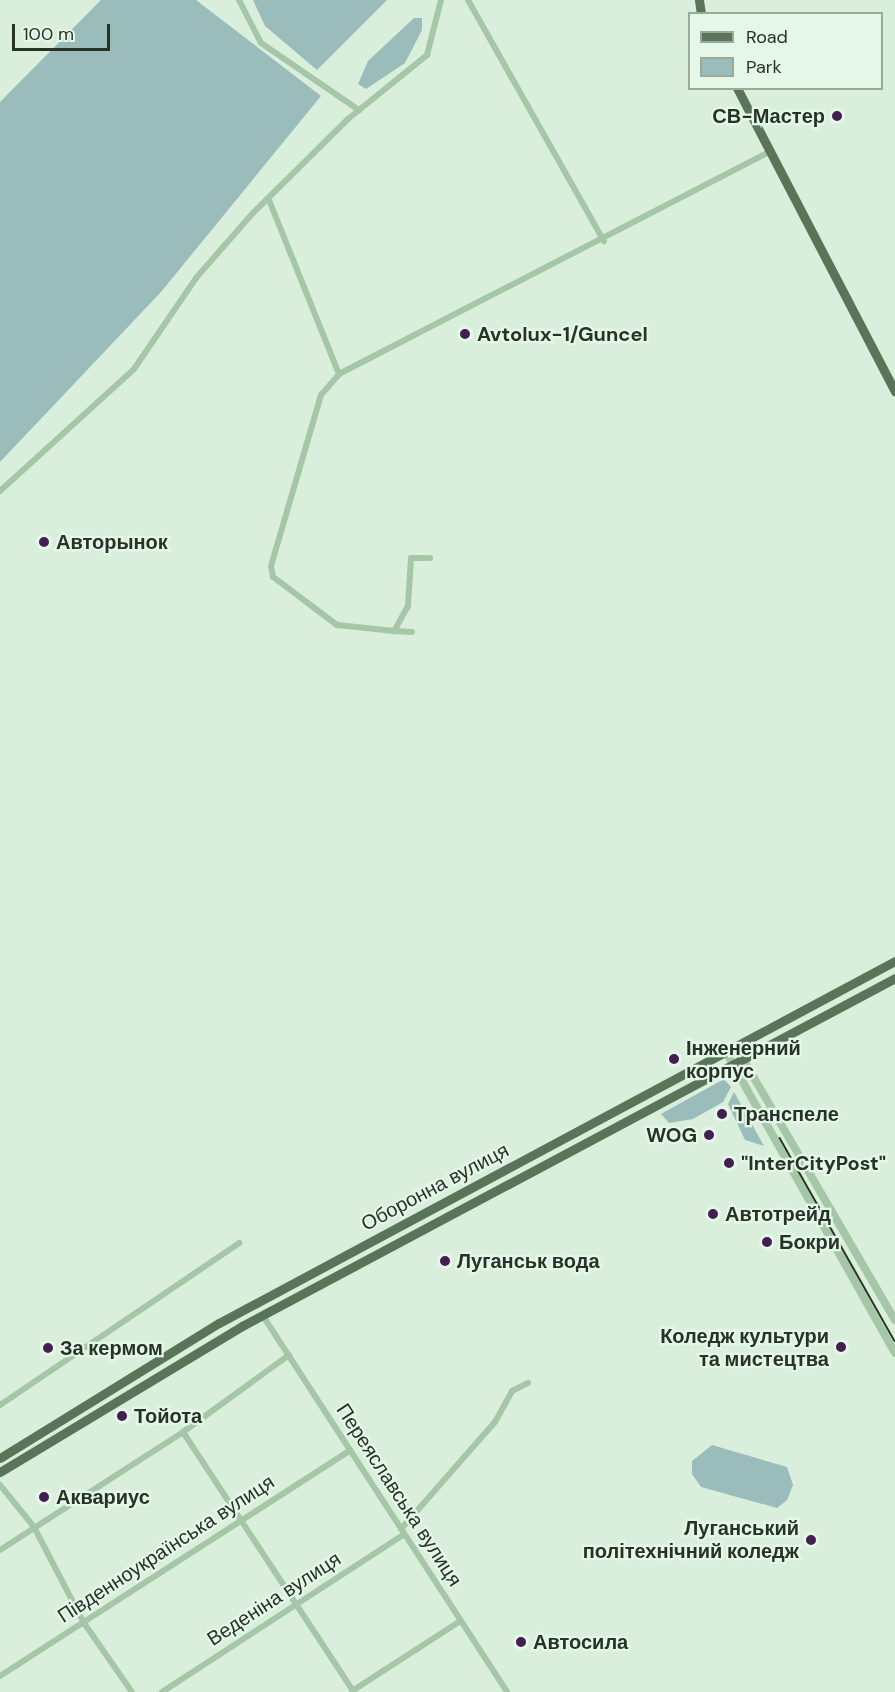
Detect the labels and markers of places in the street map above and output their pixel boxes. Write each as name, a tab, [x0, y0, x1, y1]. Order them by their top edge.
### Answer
place label: СВ-Мастер	[712, 104, 825, 128]
marker: СВ-Мастер	[830, 109, 844, 123]
place label: Avtolux-1/Guncel	[477, 322, 648, 346]
marker: Avtolux-1/Guncel	[458, 327, 472, 341]
place label: Авторынок	[56, 530, 168, 554]
marker: Авторынок	[37, 535, 51, 549]
place label: Інженерний корпус	[686, 1036, 801, 1083]
marker: Інженерний корпус	[667, 1052, 681, 1066]
place label: Транспеле	[734, 1102, 839, 1126]
marker: Транспеле	[715, 1107, 729, 1121]
place label: WOG	[646, 1123, 697, 1147]
marker: WOG	[702, 1128, 716, 1142]
place label: "InterCityPost"	[741, 1151, 886, 1175]
marker: "InterCityPost"	[722, 1156, 736, 1170]
place label: Автотрейд	[725, 1202, 831, 1226]
marker: Автотрейд	[706, 1207, 720, 1221]
place label: Бокри	[779, 1230, 840, 1254]
marker: Бокри	[760, 1235, 774, 1249]
place label: Луганськ вода	[457, 1249, 600, 1273]
marker: Луганськ вода	[438, 1254, 452, 1268]
place label: Коледж культури та мистецтва	[660, 1324, 829, 1371]
place label: За кермом	[60, 1336, 163, 1360]
marker: Коледж культури та мистецтва	[834, 1340, 848, 1354]
marker: За кермом	[41, 1341, 55, 1355]
place label: Тойота	[134, 1404, 202, 1428]
marker: Тойота	[115, 1409, 129, 1423]
place label: Аквариус	[56, 1485, 150, 1509]
marker: Аквариус	[37, 1490, 51, 1504]
place label: Луганський політехнічний коледж	[583, 1517, 799, 1564]
marker: Луганський політехнічний коледж	[804, 1533, 818, 1547]
place label: Автосила	[533, 1630, 628, 1654]
marker: Автосила	[514, 1635, 528, 1649]

